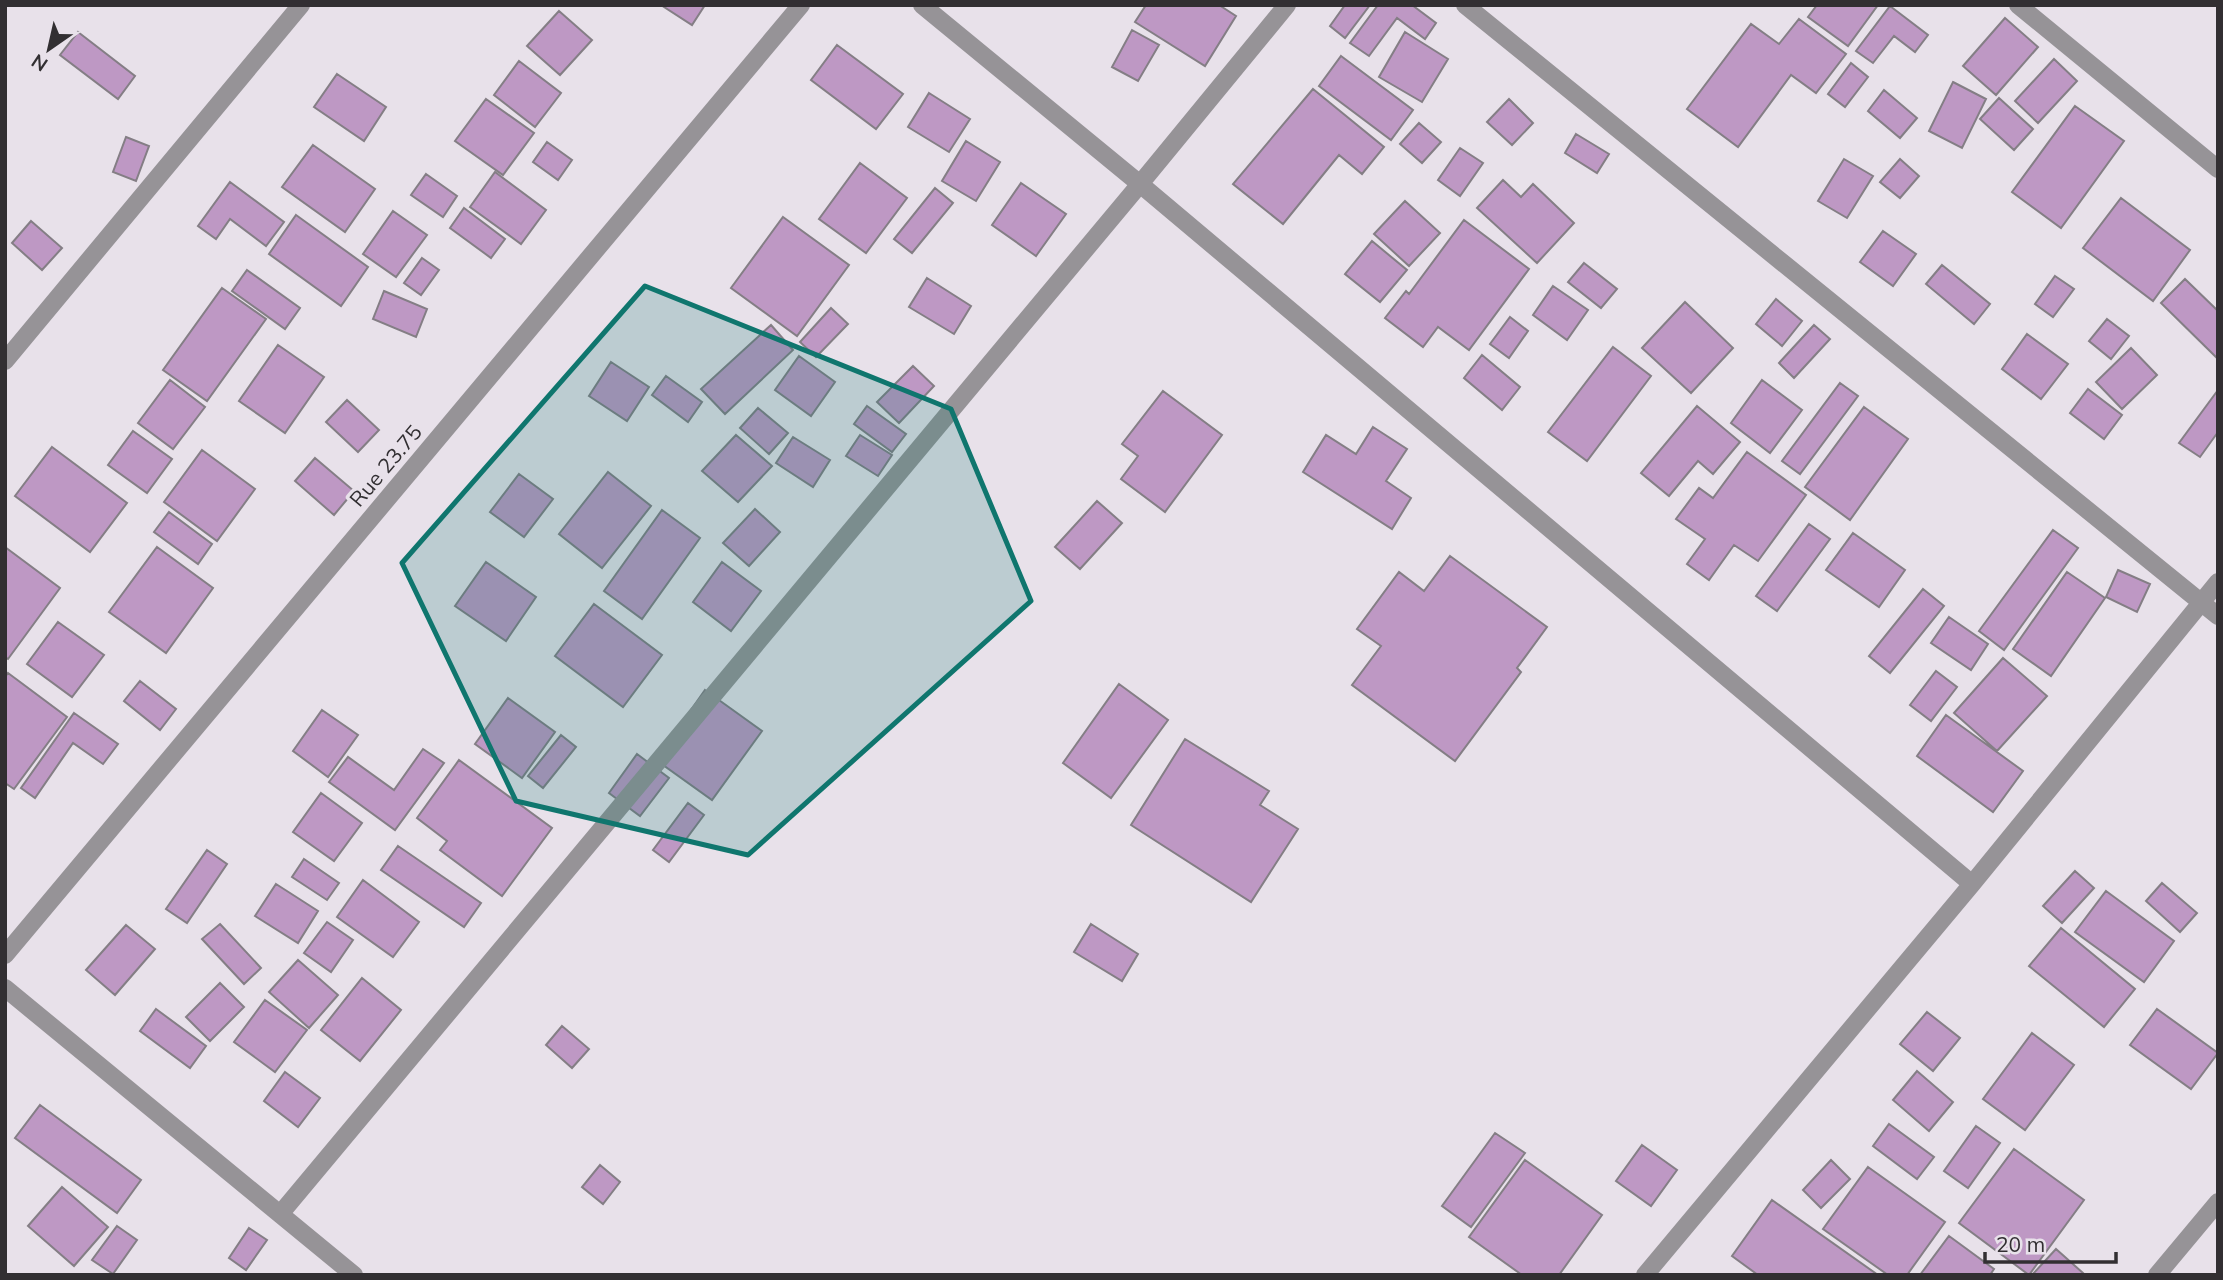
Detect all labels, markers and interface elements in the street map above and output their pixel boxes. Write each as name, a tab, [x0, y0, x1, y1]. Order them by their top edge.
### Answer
north arrow	[14, 14, 84, 84]
text: N	[27, 49, 52, 77]
street label: Rue 23.75	[344, 419, 427, 512]
scale bar	[1985, 1220, 2116, 1264]
text: 20 m	[1996, 1231, 2045, 1257]

